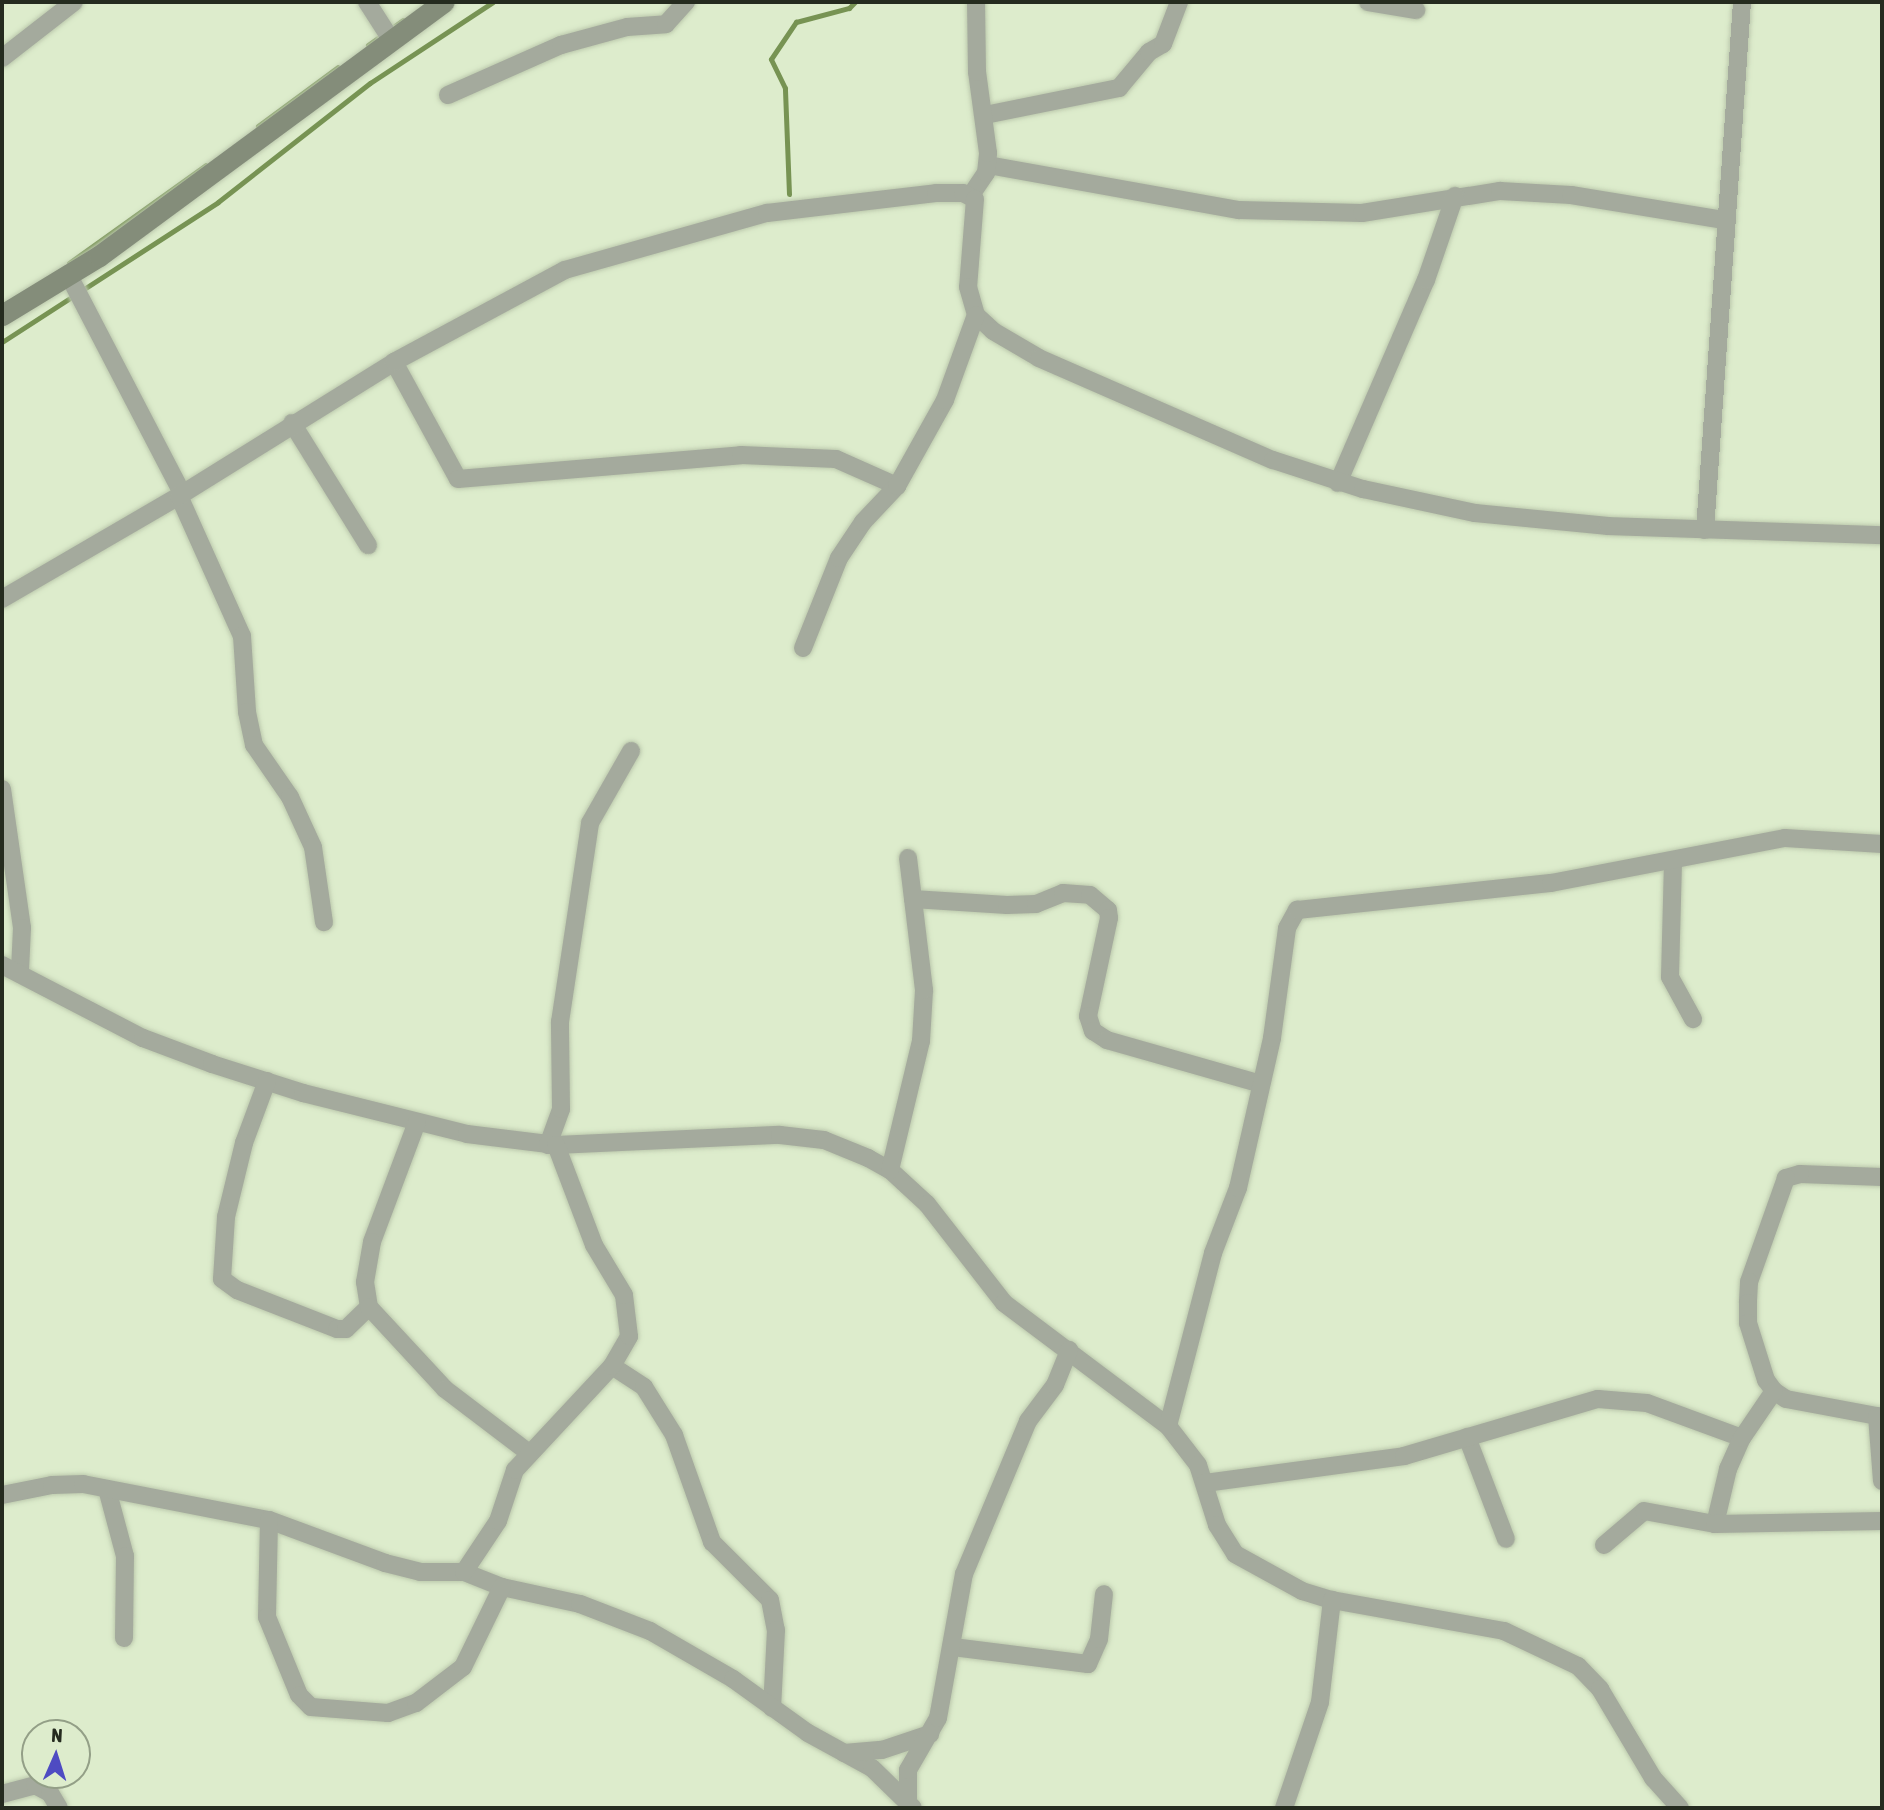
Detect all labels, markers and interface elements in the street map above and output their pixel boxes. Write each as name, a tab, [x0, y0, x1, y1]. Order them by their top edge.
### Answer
north arrow	[21, 1719, 91, 1789]
text: N	[51, 1724, 63, 1746]

